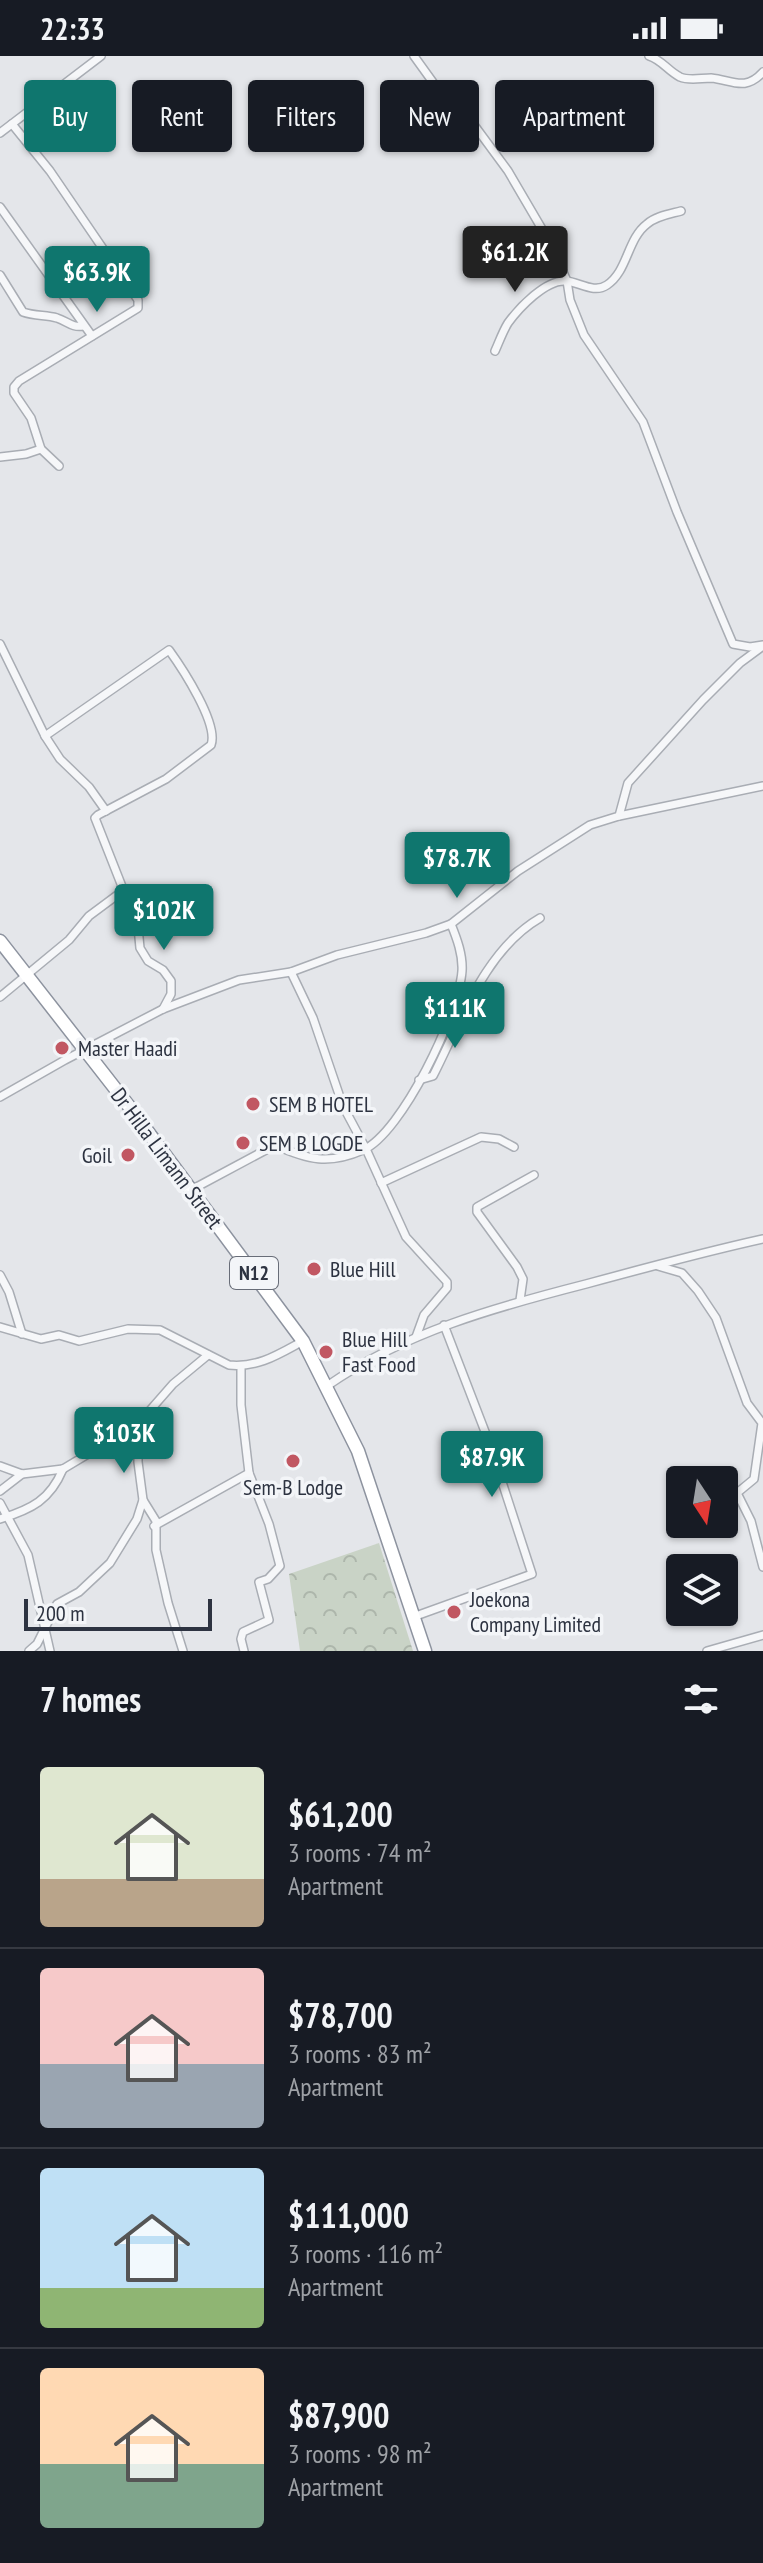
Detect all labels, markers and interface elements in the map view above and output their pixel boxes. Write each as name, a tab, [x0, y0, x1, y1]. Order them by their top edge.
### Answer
text: 22:33	[40, 9, 105, 48]
chip: Buy	[24, 80, 116, 152]
chip: Rent	[132, 80, 232, 152]
chip: Filters	[248, 80, 364, 152]
chip: New	[380, 80, 479, 152]
chip: Apartment	[495, 80, 654, 152]
pin: $61.2K	[450, 226, 580, 294]
text: $61.2K	[481, 235, 549, 268]
pin: $63.9K	[32, 246, 162, 314]
text: $63.9K	[63, 255, 131, 288]
pin: $78.7K	[392, 832, 522, 900]
text: $78.7K	[423, 841, 491, 874]
pin: $102K	[108, 884, 220, 952]
text: $102K	[132, 893, 196, 926]
pin: $111K	[399, 982, 511, 1050]
text: $111K	[423, 991, 487, 1024]
place label: Master Haadi	[78, 1034, 178, 1062]
marker: Master Haadi	[53, 1039, 71, 1057]
street label: Dr Hilla Limann Street	[105, 1082, 229, 1234]
place label: SEM B HOTEL	[269, 1090, 373, 1118]
marker: SEM B HOTEL	[244, 1095, 262, 1113]
place label: SEM B LOGDE	[259, 1129, 363, 1157]
marker: SEM B LOGDE	[234, 1134, 252, 1152]
place label: Goil	[82, 1141, 113, 1169]
marker: Goil	[119, 1146, 137, 1164]
place label: Blue Hill	[330, 1255, 396, 1283]
road number: N12	[230, 1257, 278, 1289]
marker: Blue Hill	[305, 1260, 323, 1278]
place label: Blue Hill Fast Food	[342, 1325, 416, 1378]
marker: Blue Hill Fast Food	[317, 1343, 335, 1361]
pin: $103K	[68, 1407, 180, 1475]
text: $103K	[92, 1416, 156, 1449]
pin: $87.9K	[427, 1431, 557, 1499]
text: $87.9K	[459, 1440, 525, 1473]
marker: Sem-B Lodge	[284, 1452, 302, 1470]
north arrow	[666, 1466, 738, 1538]
map controls	[666, 1466, 738, 1626]
place label: Sem-B Lodge	[243, 1473, 343, 1501]
button: layers	[666, 1554, 738, 1626]
place label: Joekona Company Limited	[469, 1585, 601, 1638]
scale bar	[24, 1595, 212, 1631]
text: 200 m	[36, 1599, 85, 1627]
marker: Joekona Company Limited	[445, 1603, 463, 1621]
text: 7 homes	[40, 1677, 141, 1721]
icon: filters	[679, 1677, 723, 1721]
text: $61,200	[288, 1792, 393, 1836]
icon: home	[104, 1799, 200, 1895]
text: 3 rooms · 74 m²	[288, 1836, 432, 1869]
text: Apartment	[288, 1869, 383, 1902]
text: $78,700	[288, 1993, 393, 2037]
icon: home	[104, 2000, 200, 2096]
text: 3 rooms · 83 m²	[288, 2037, 432, 2070]
text: Apartment	[288, 2070, 383, 2103]
text: $111,000	[288, 2193, 409, 2237]
icon: home	[104, 2200, 200, 2296]
text: 3 rooms · 116 m²	[288, 2237, 443, 2270]
text: Apartment	[288, 2270, 383, 2303]
text: $87,900	[288, 2393, 389, 2437]
icon: home	[104, 2400, 200, 2496]
text: 3 rooms · 98 m²	[288, 2437, 432, 2470]
text: Apartment	[288, 2470, 383, 2503]

